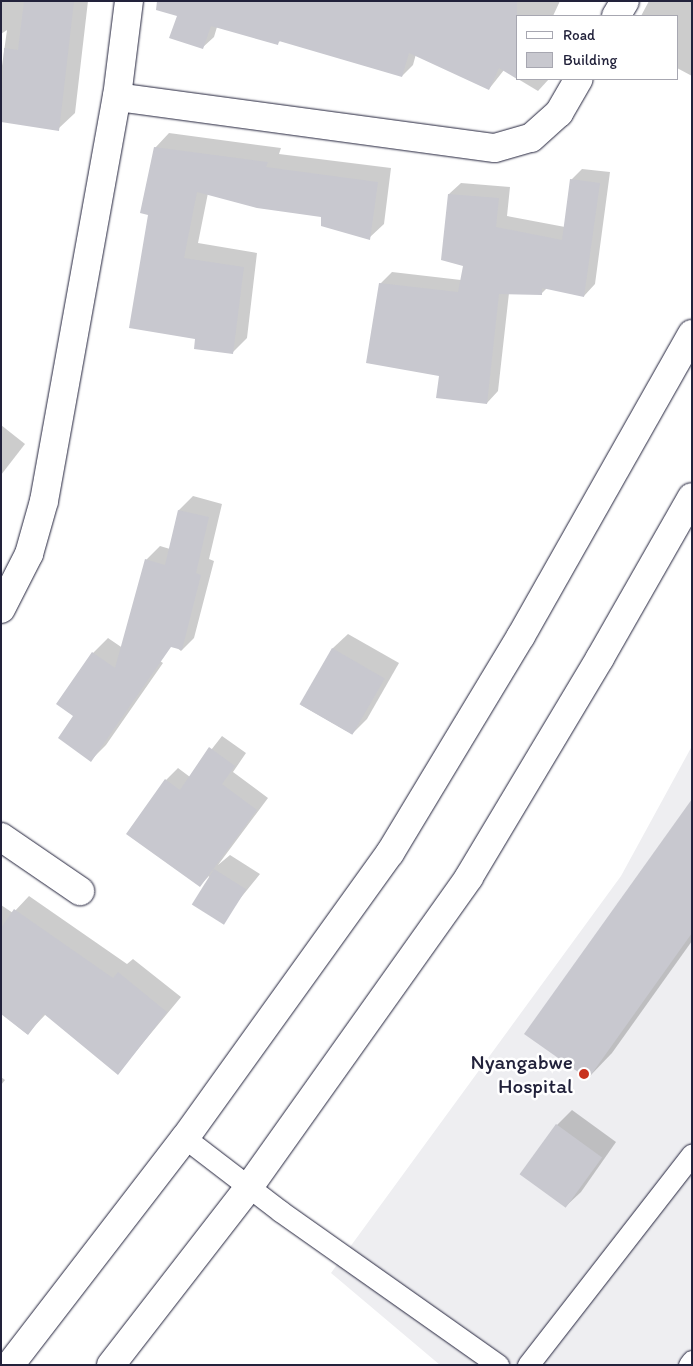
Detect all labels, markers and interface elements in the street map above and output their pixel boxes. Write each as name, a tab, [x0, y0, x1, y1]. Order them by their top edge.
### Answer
legend	[516, 15, 678, 80]
text: Road	[563, 26, 595, 44]
text: Building	[563, 51, 617, 69]
place label: Nyangabwe Hospital	[470, 1049, 573, 1099]
marker: Nyangabwe Hospital	[577, 1067, 591, 1081]

